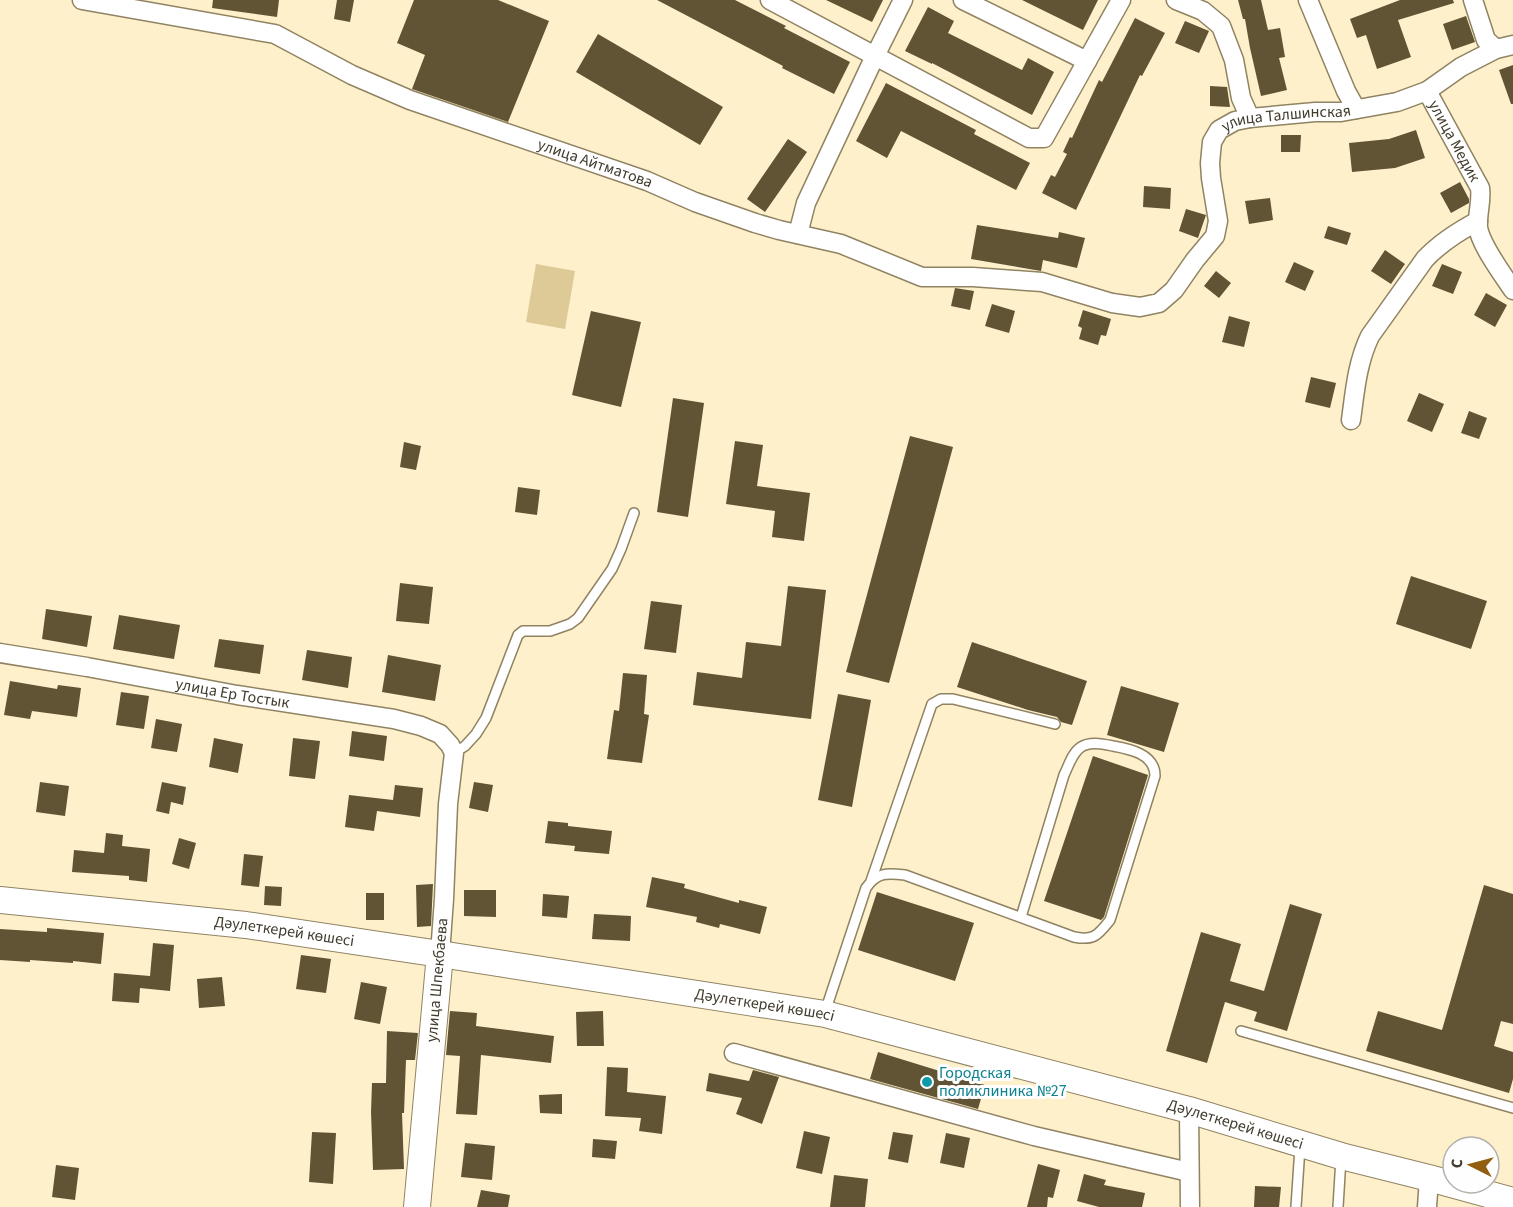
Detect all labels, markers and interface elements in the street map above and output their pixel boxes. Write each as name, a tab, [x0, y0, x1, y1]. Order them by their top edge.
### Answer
street label: улица Медик	[1423, 96, 1486, 186]
street label: улица Талшинская	[1217, 99, 1353, 137]
street label: улица Айтматова	[535, 133, 656, 193]
street label: улица Ер Тостык	[174, 673, 291, 714]
street label: Дәулеткерей көшесі	[213, 911, 356, 952]
street label: улица Шпекбаева	[421, 917, 453, 1043]
street label: Дәулеткерей көшесі	[693, 983, 837, 1027]
place label: Городская поликлиника №27	[939, 1062, 1067, 1102]
marker: Городская поликлиника №27	[920, 1075, 934, 1089]
street label: Дәулеткерей көшесі	[1165, 1094, 1306, 1155]
north arrow	[1441, 1135, 1501, 1195]
text: С	[1446, 1158, 1469, 1169]

